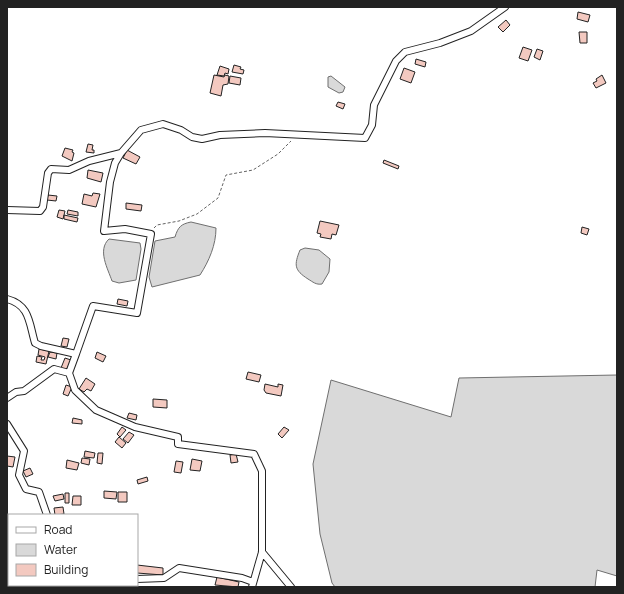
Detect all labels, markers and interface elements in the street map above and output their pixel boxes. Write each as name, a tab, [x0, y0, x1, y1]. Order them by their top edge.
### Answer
legend	[8, 514, 138, 586]
text: Road	[44, 521, 72, 538]
text: Water	[44, 541, 78, 558]
text: Building	[44, 561, 88, 578]

